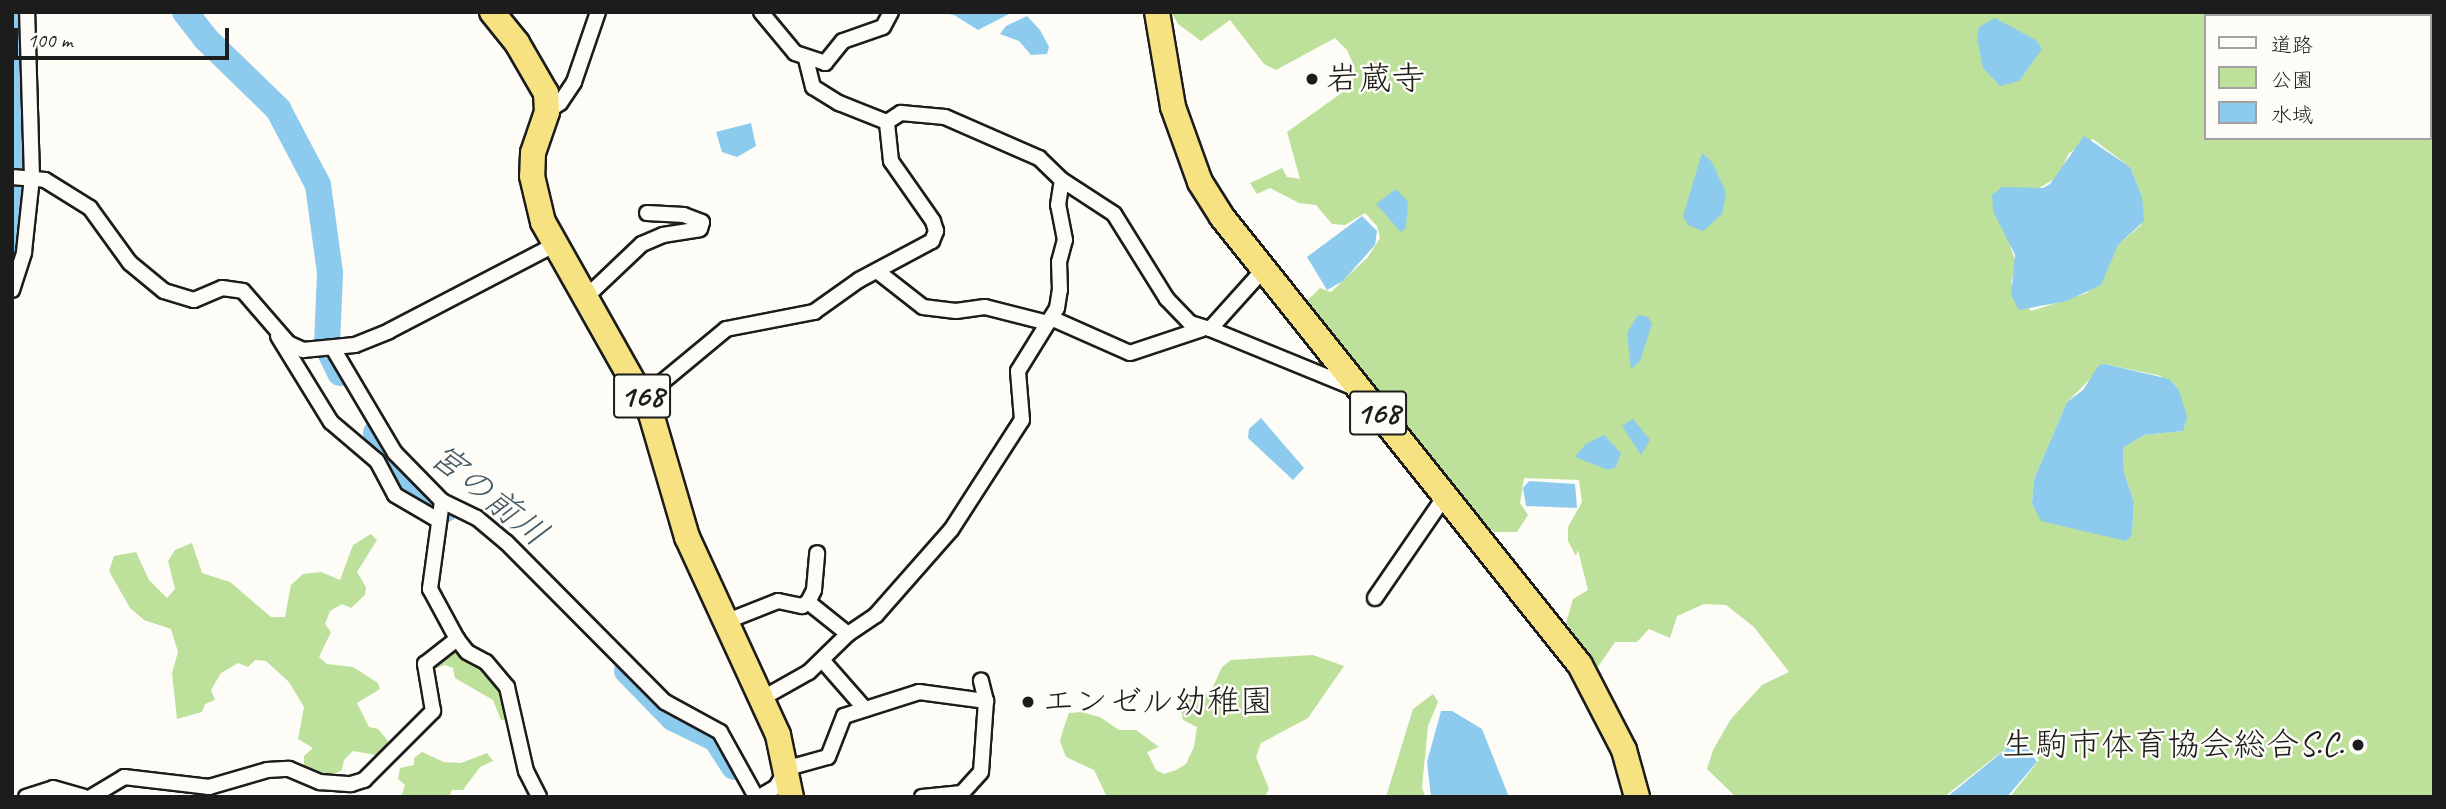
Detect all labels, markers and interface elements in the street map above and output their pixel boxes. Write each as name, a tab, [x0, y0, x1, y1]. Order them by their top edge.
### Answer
scale bar	[18, 14, 233, 58]
legend	[2204, 14, 2432, 140]
text: 100 m	[27, 27, 72, 53]
text: 道路	[2271, 32, 2313, 58]
place label: 岩蔵寺	[1326, 59, 1425, 99]
text: 公園	[2271, 67, 2313, 93]
marker: 岩蔵寺	[1304, 71, 1320, 87]
text: 水域	[2271, 102, 2313, 128]
road number: 168	[612, 368, 672, 424]
road number: 168	[1348, 384, 1408, 442]
water label: 宮の前川	[421, 435, 557, 555]
place label: エンゼル幼稚園	[1042, 682, 1273, 722]
marker: エンゼル幼稚園	[1020, 694, 1036, 710]
place label: 生駒市体育協会総合S.C.	[2002, 725, 2344, 765]
marker: 生駒市体育協会総合S.C.	[2350, 737, 2366, 753]

